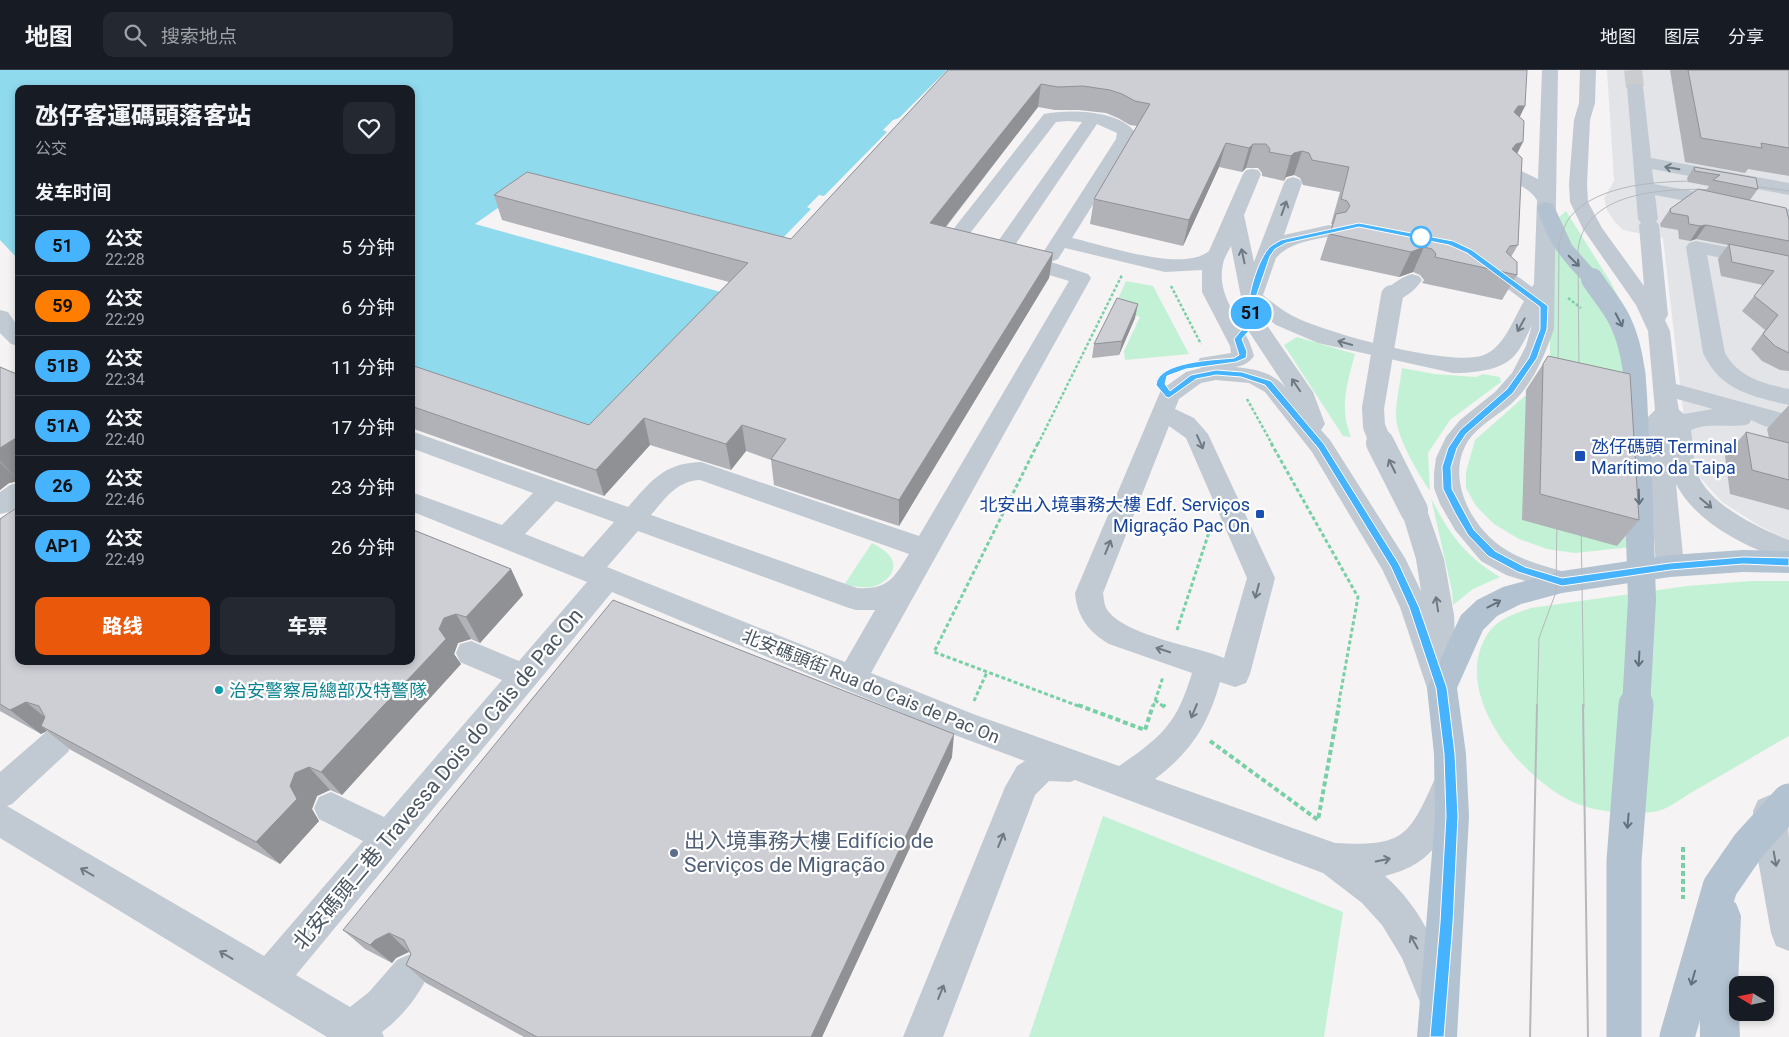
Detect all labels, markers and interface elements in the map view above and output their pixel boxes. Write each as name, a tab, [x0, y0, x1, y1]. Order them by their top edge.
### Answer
search box	[103, 12, 453, 57]
icon: search	[121, 21, 149, 49]
text: 地图	[25, 23, 73, 51]
text: 搜索地点	[161, 25, 237, 48]
text: 地图	[1600, 26, 1636, 47]
text: 图层	[1664, 26, 1700, 47]
text: 分享	[1728, 26, 1764, 47]
text: 氹仔客運碼頭落客站	[35, 102, 251, 130]
button: heart	[343, 102, 395, 154]
text: 公交	[35, 139, 67, 158]
one-way arrow	[1665, 162, 1681, 172]
text: 发车时间	[35, 181, 111, 204]
one-way arrow	[1280, 201, 1289, 216]
unlabelled marker	[1410, 226, 1432, 248]
text: 公交	[105, 227, 143, 250]
text: 51	[52, 235, 73, 256]
text: 5 分钟	[342, 236, 395, 259]
one-way arrow	[1238, 248, 1247, 264]
text: 22:28	[105, 250, 145, 269]
one-way arrow	[1567, 255, 1580, 267]
text: 公交	[105, 287, 143, 310]
text: 59	[52, 295, 73, 316]
text: 6 分钟	[342, 296, 395, 319]
line badge: 51	[1228, 297, 1274, 329]
text: 51	[1241, 302, 1261, 323]
text: 22:29	[105, 310, 145, 329]
one-way arrow	[1614, 312, 1624, 327]
one-way arrow	[1516, 317, 1526, 332]
one-way arrow	[1338, 338, 1354, 348]
text: 公交	[105, 347, 143, 370]
text: 51B	[46, 355, 79, 376]
text: 11 分钟	[331, 356, 395, 379]
text: 22:34	[105, 370, 145, 389]
one-way arrow	[1291, 378, 1301, 392]
text: 公交	[105, 407, 143, 430]
text: 51A	[46, 415, 79, 436]
text: 17 分钟	[331, 416, 395, 439]
text: 22:40	[105, 430, 145, 449]
one-way arrow	[1195, 434, 1205, 449]
place label: 氹仔碼頭 Terminal Marítimo da Taipa	[1591, 436, 1737, 478]
marker: 氹仔碼頭 Terminal Marítimo da Taipa	[1573, 449, 1587, 463]
one-way arrow	[1387, 459, 1396, 474]
text: 公交	[105, 467, 143, 490]
text: 26	[52, 475, 73, 496]
text: 23 分钟	[331, 476, 395, 499]
one-way arrow	[1634, 489, 1643, 505]
text: 22:46	[105, 490, 145, 509]
place label: 北安出入境事務大樓 Edf. Serviços Migração Pac On	[979, 494, 1250, 536]
one-way arrow	[1699, 497, 1712, 508]
marker: 北安出入境事務大樓 Edf. Serviços Migração Pac On	[1254, 508, 1266, 520]
text: 公交	[105, 527, 143, 550]
text: AP1	[45, 535, 80, 556]
text: 26 分钟	[331, 536, 395, 559]
one-way arrow	[1104, 540, 1113, 556]
text: 22:49	[105, 550, 145, 569]
one-way arrow	[1252, 583, 1262, 599]
button: 路线	[35, 597, 210, 655]
button: 车票	[220, 597, 395, 655]
one-way arrow	[1432, 597, 1442, 613]
one-way arrow	[1486, 599, 1501, 609]
street label: 北安碼頭二巷 Travessa Dois do Cais de Pac On	[288, 604, 588, 954]
street label: 北安碼頭街 Rua do Cais de Pac On	[739, 625, 1003, 747]
one-way arrow	[1156, 645, 1172, 655]
one-way arrow	[1635, 651, 1644, 667]
place label: 治安警察局總部及特警隊	[229, 680, 427, 701]
marker: 治安警察局總部及特警隊	[213, 684, 225, 696]
one-way arrow	[1189, 703, 1198, 718]
one-way arrow	[1623, 813, 1633, 829]
place label: 出入境事務大樓 Edifício de Serviços de Migração	[684, 829, 934, 877]
one-way arrow	[997, 833, 1006, 848]
marker: 出入境事務大樓 Edifício de Serviços de Migração	[668, 847, 680, 859]
one-way arrow	[1770, 851, 1780, 867]
one-way arrow	[1375, 855, 1391, 865]
one-way arrow	[79, 867, 94, 877]
one-way arrow	[1409, 935, 1418, 950]
one-way arrow	[219, 950, 234, 960]
one-way arrow	[1687, 970, 1697, 986]
north arrow	[1729, 976, 1774, 1021]
map controls	[1729, 976, 1774, 1021]
one-way arrow	[937, 985, 946, 1000]

